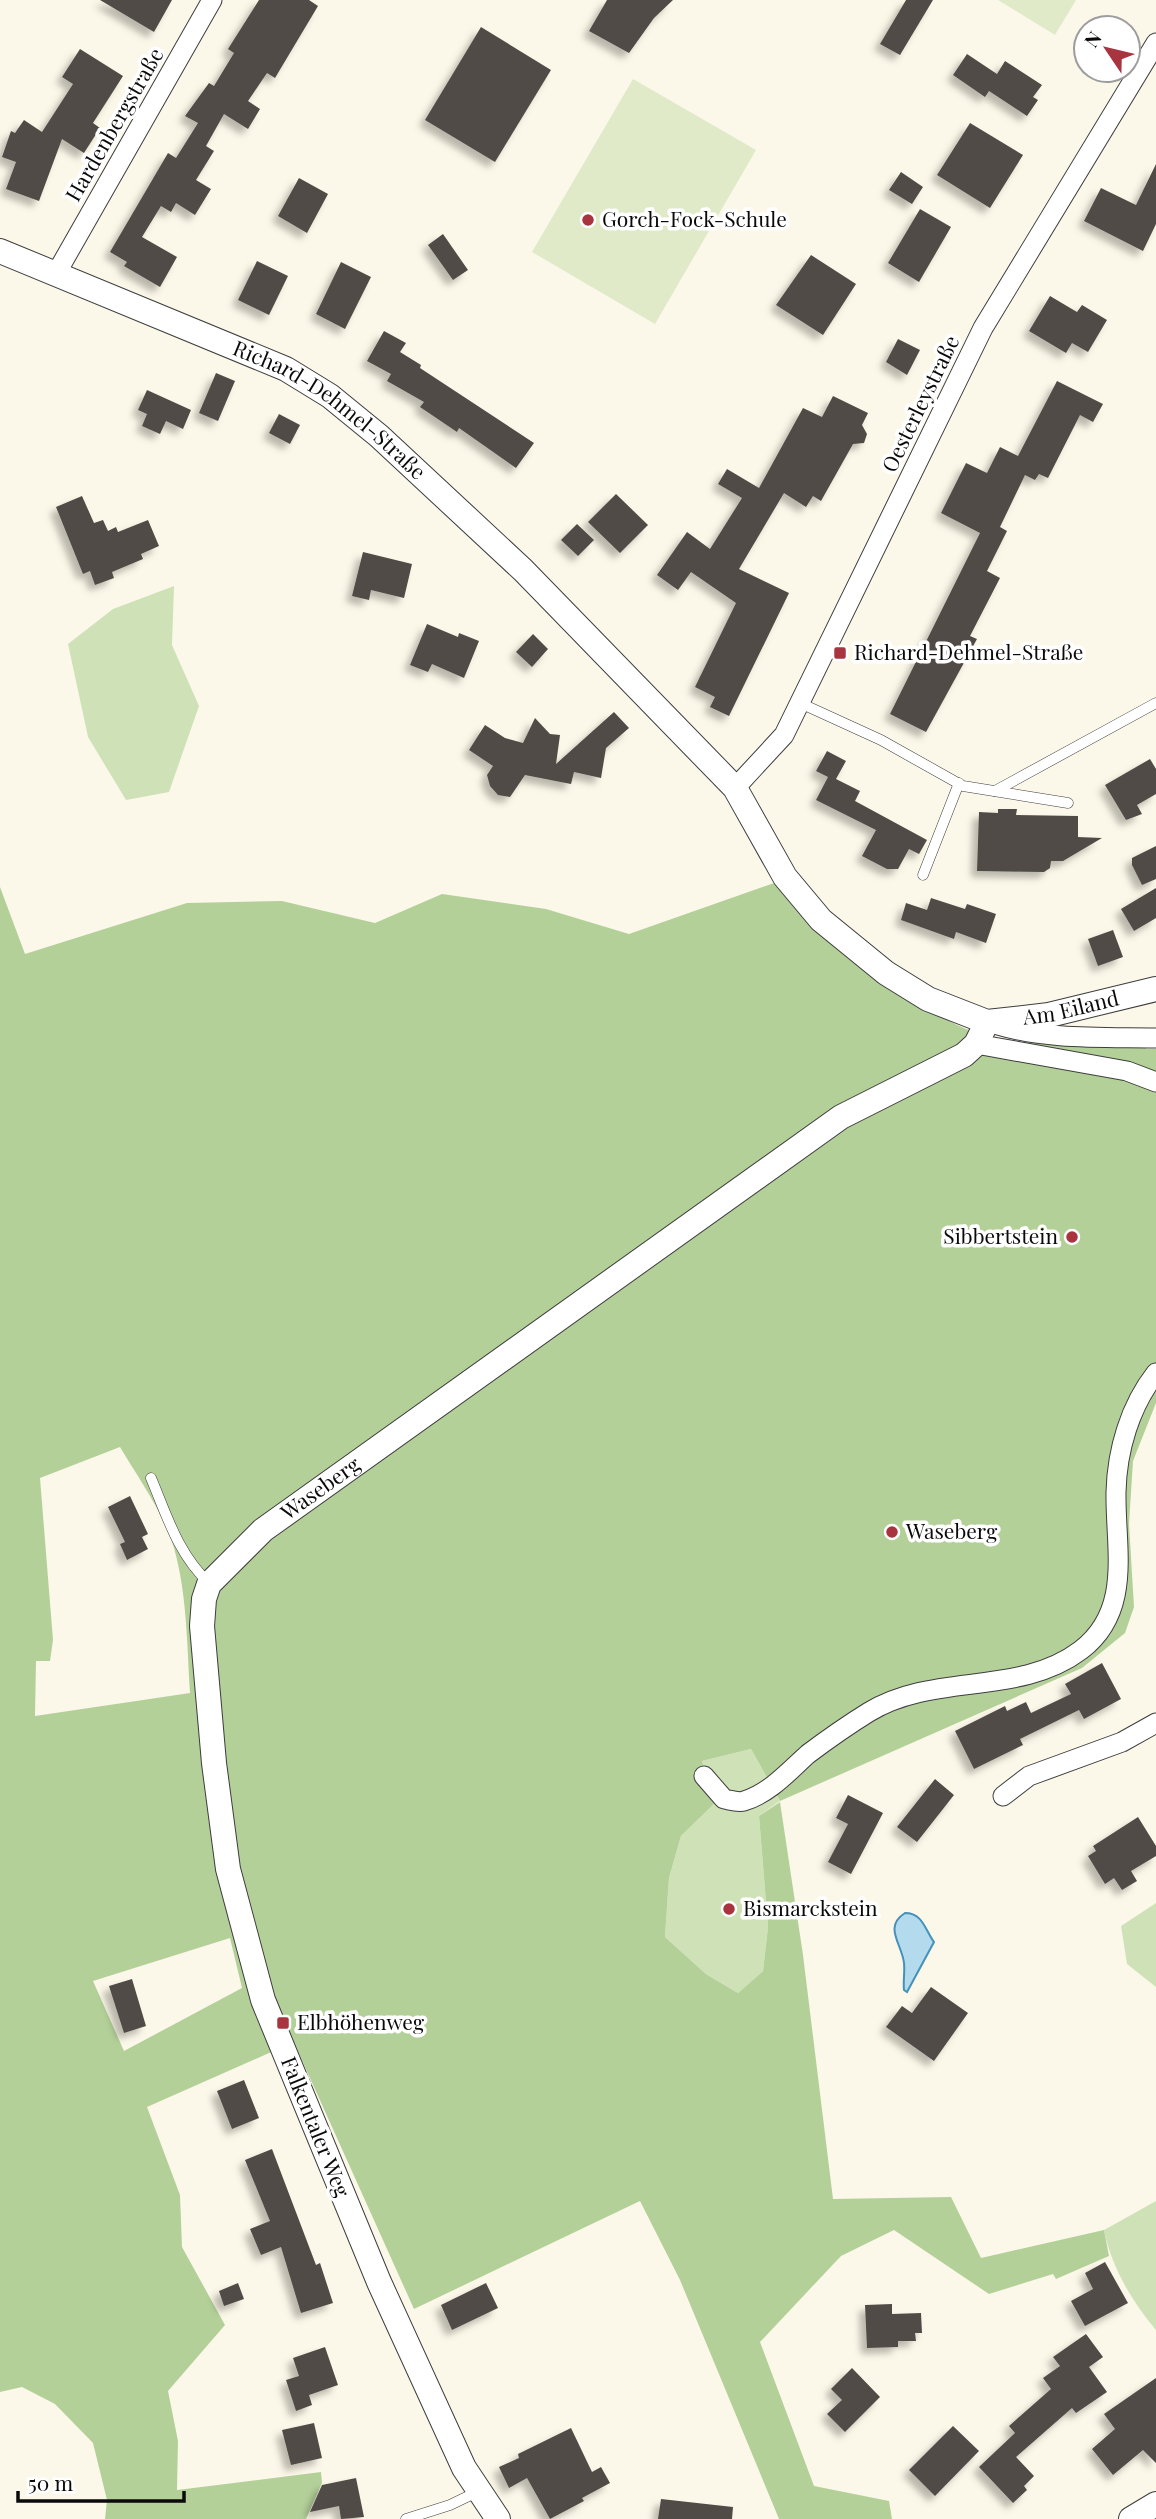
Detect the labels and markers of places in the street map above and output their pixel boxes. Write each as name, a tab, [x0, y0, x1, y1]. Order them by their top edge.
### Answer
place label: Gorch-Fock-Schule	[602, 204, 787, 232]
marker: Gorch-Fock-Schule	[580, 212, 596, 228]
place label: Richard-Dehmel-Straße	[854, 637, 1084, 665]
marker: Richard-Dehmel-Straße	[832, 645, 848, 661]
place label: Sibbertstein	[943, 1221, 1058, 1249]
marker: Sibbertstein	[1064, 1229, 1080, 1245]
place label: Waseberg	[905, 1516, 997, 1544]
marker: Waseberg	[884, 1524, 900, 1540]
place label: Bismarckstein	[743, 1893, 878, 1921]
marker: Bismarckstein	[721, 1901, 737, 1917]
place label: Elbhöhenweg	[297, 2007, 424, 2035]
marker: Elbhöhenweg	[275, 2015, 291, 2031]

